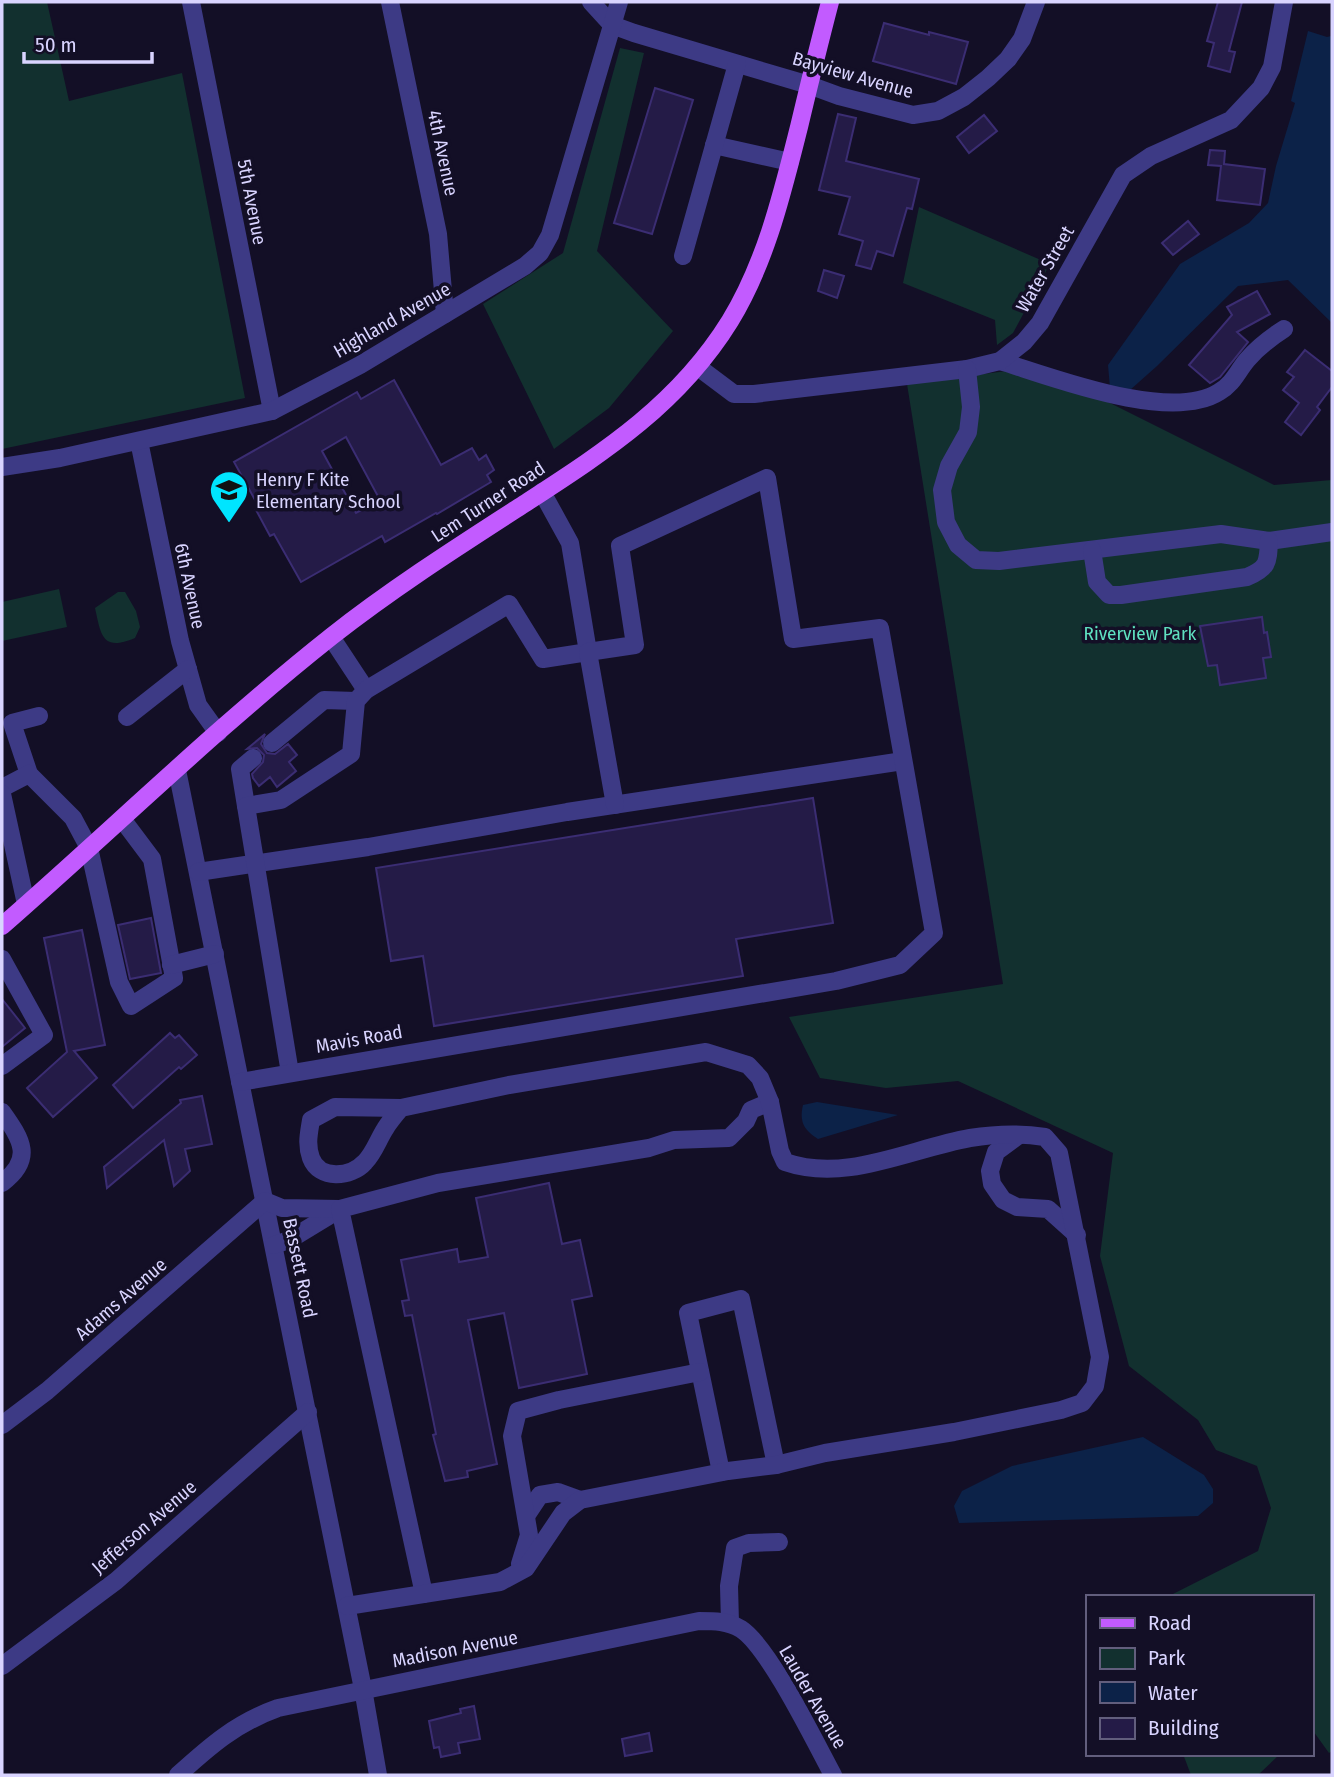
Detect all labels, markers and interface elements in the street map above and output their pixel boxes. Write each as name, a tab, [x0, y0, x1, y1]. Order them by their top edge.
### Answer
scale bar	[24, 21, 152, 65]
text: 50 m	[35, 32, 77, 58]
street label: Bayview Avenue	[790, 47, 916, 103]
street label: 4th Avenue	[423, 108, 463, 198]
street label: 5th Avenue	[232, 157, 272, 247]
street label: Water Street	[1011, 221, 1079, 316]
street label: Highland Avenue	[329, 277, 455, 363]
street label: Lem Turner Road	[427, 457, 549, 547]
place label: Henry F Kite Elementary School	[256, 468, 401, 513]
school or university icon: Henry F Kite Elementary School	[208, 469, 250, 524]
street label: 6th Avenue	[170, 541, 210, 631]
park label: Riverview Park	[1084, 622, 1197, 645]
street label: Mavis Road	[314, 1020, 404, 1058]
street label: Bassett Road	[278, 1216, 322, 1320]
street label: Adams Avenue	[71, 1253, 171, 1345]
street label: Jefferson Avenue	[87, 1475, 201, 1579]
legend	[1086, 1595, 1313, 1756]
text: Road	[1148, 1610, 1192, 1636]
street label: Madison Avenue	[390, 1626, 520, 1672]
street label: Lauder Avenue	[774, 1641, 852, 1753]
text: Park	[1148, 1645, 1186, 1671]
text: Water	[1148, 1680, 1198, 1706]
text: Building	[1148, 1715, 1219, 1741]

